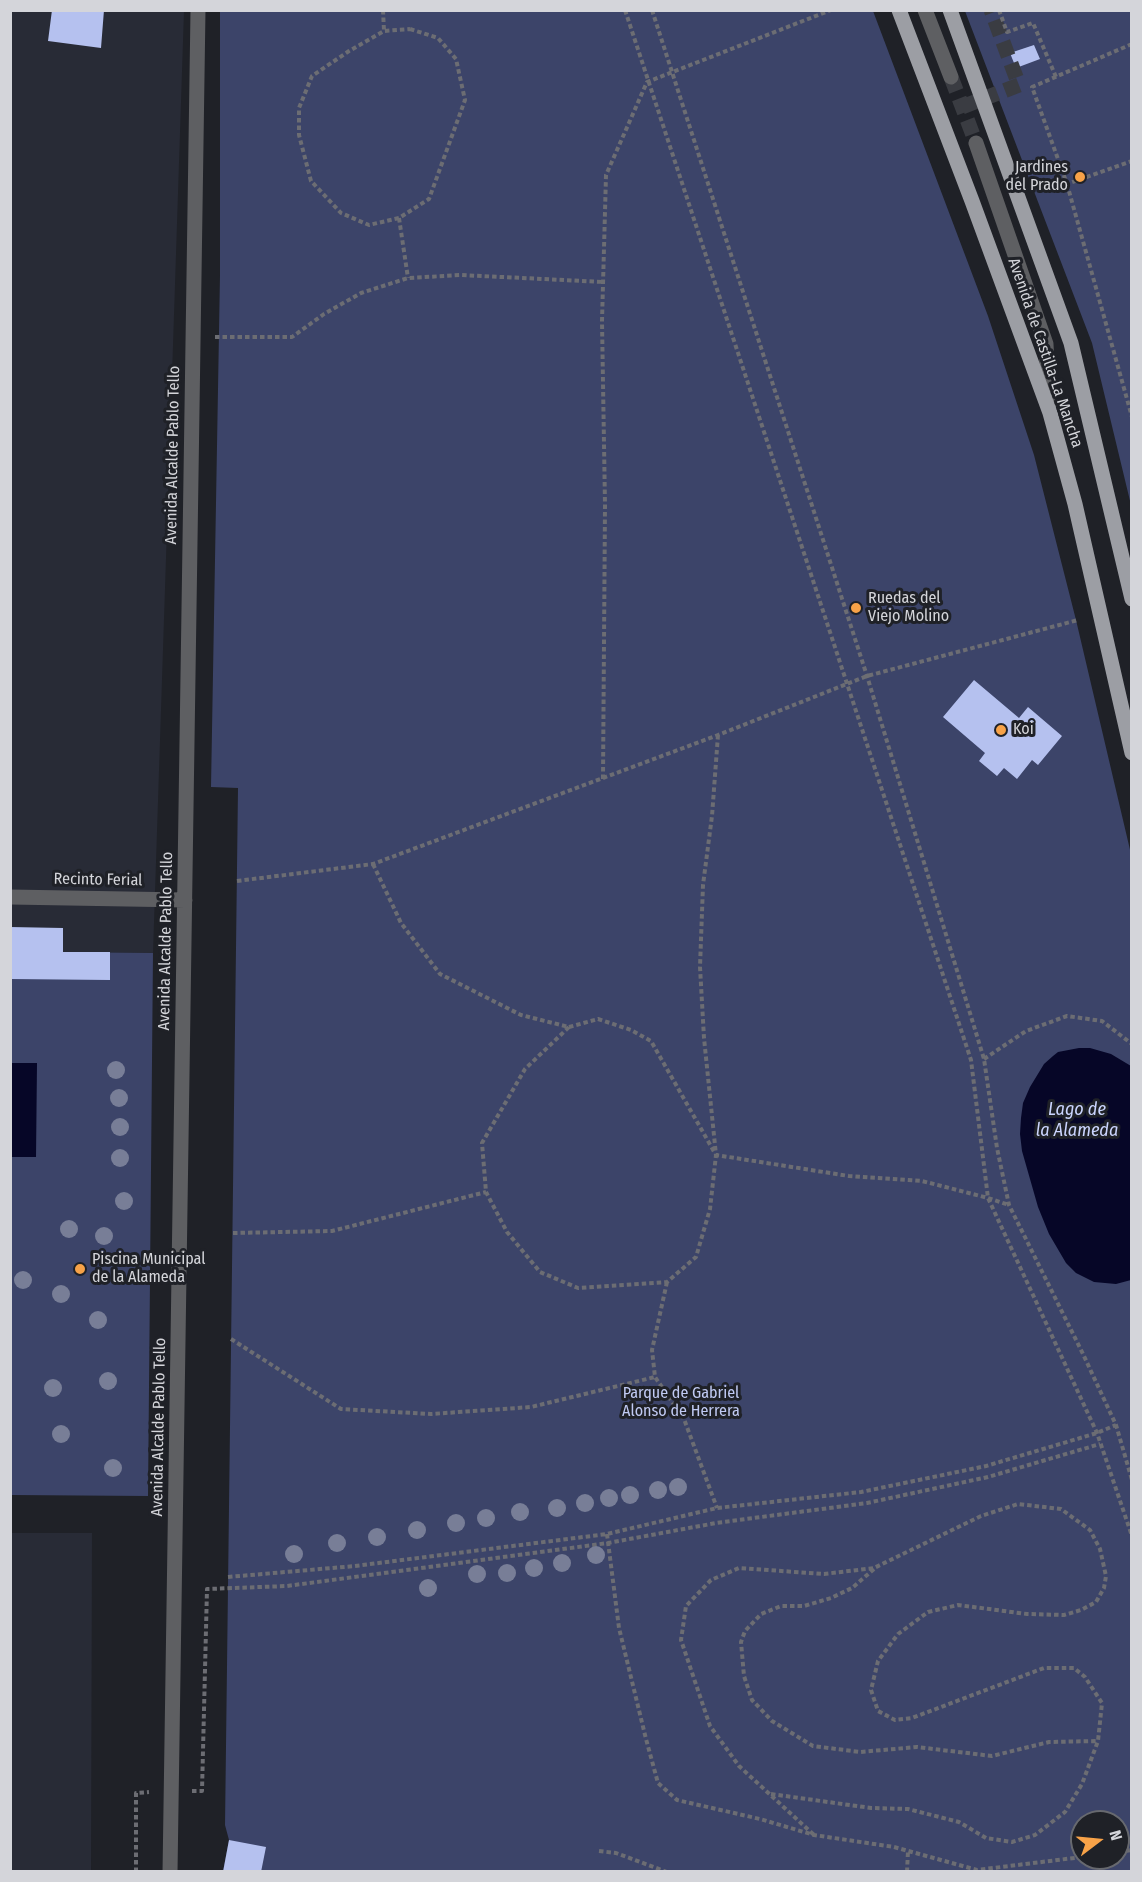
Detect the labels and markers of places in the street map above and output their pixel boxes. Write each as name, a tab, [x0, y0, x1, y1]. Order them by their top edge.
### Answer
place label: Jardines del Prado	[1006, 158, 1068, 196]
marker: Jardines del Prado	[1073, 170, 1087, 184]
place label: Ruedas del Viejo Molino	[868, 589, 949, 627]
marker: Ruedas del Viejo Molino	[849, 601, 863, 615]
place label: Koi	[1013, 720, 1034, 740]
marker: Koi	[994, 723, 1008, 737]
place label: Piscina Municipal de la Alameda	[92, 1250, 206, 1288]
marker: Piscina Municipal de la Alameda	[73, 1262, 87, 1276]

